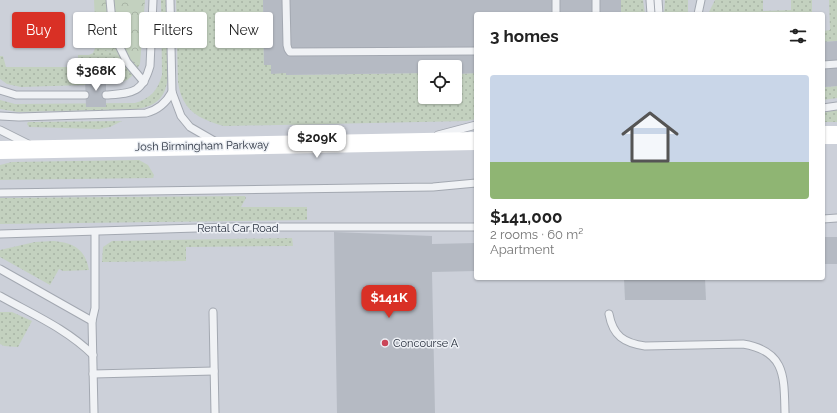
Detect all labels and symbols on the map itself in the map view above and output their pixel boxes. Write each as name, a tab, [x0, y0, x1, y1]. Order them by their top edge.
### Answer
pin: $368K	[68, 58, 124, 92]
pin: $209K	[289, 125, 345, 159]
street label: Josh Birmingham Parkway	[135, 138, 269, 154]
street label: Rental Car Road	[197, 222, 279, 235]
pin: $141K	[361, 285, 417, 319]
place label: Concourse A	[393, 337, 459, 350]
marker: Concourse A	[380, 338, 390, 348]

